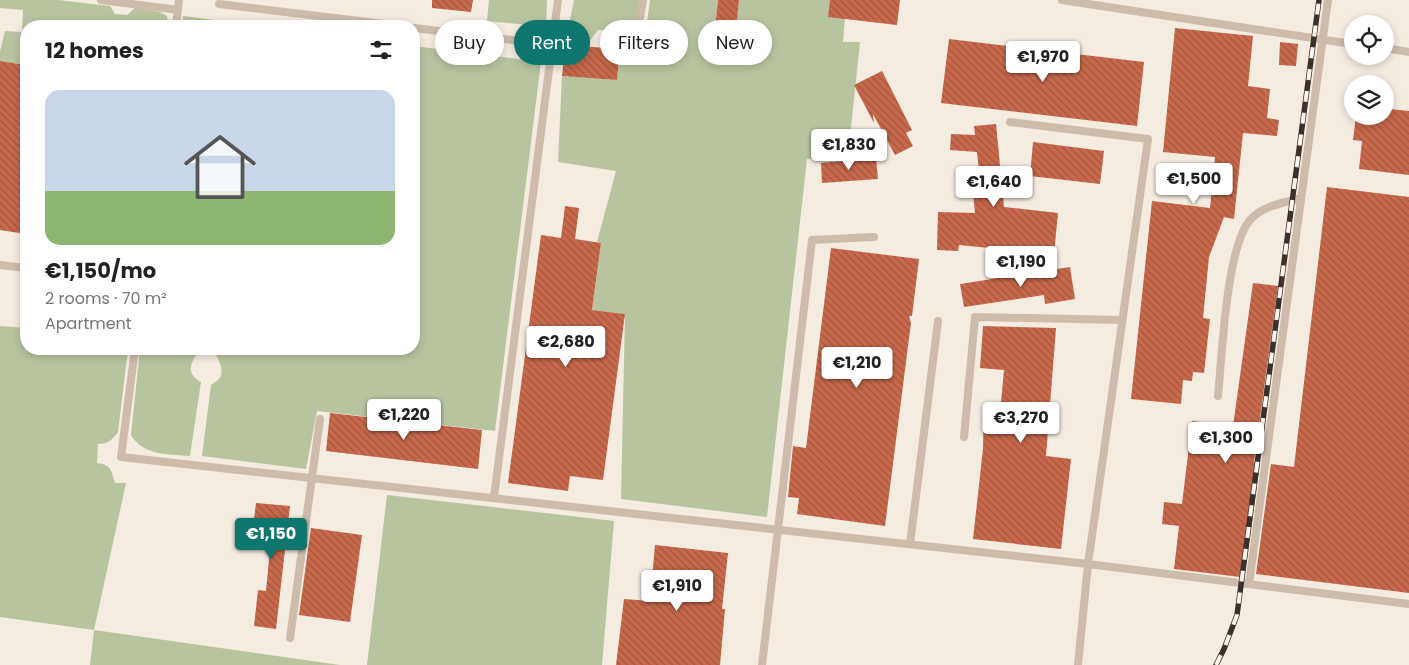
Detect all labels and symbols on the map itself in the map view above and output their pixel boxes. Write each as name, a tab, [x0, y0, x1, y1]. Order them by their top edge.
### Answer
pin: €1,970	[1002, 41, 1084, 83]
pin: €1,830	[808, 128, 890, 171]
pin: €1,500	[1153, 162, 1235, 205]
pin: €1,640	[953, 166, 1035, 208]
pin: €1,190	[980, 246, 1062, 288]
pin: €2,680	[525, 326, 607, 368]
pin: €1,210	[816, 346, 898, 389]
pin: €1,220	[363, 398, 445, 441]
pin: €3,270	[980, 402, 1062, 444]
pin: €1,300	[1185, 422, 1267, 464]
pin: €1,150	[230, 518, 312, 560]
pin: €1,910	[636, 570, 718, 612]

